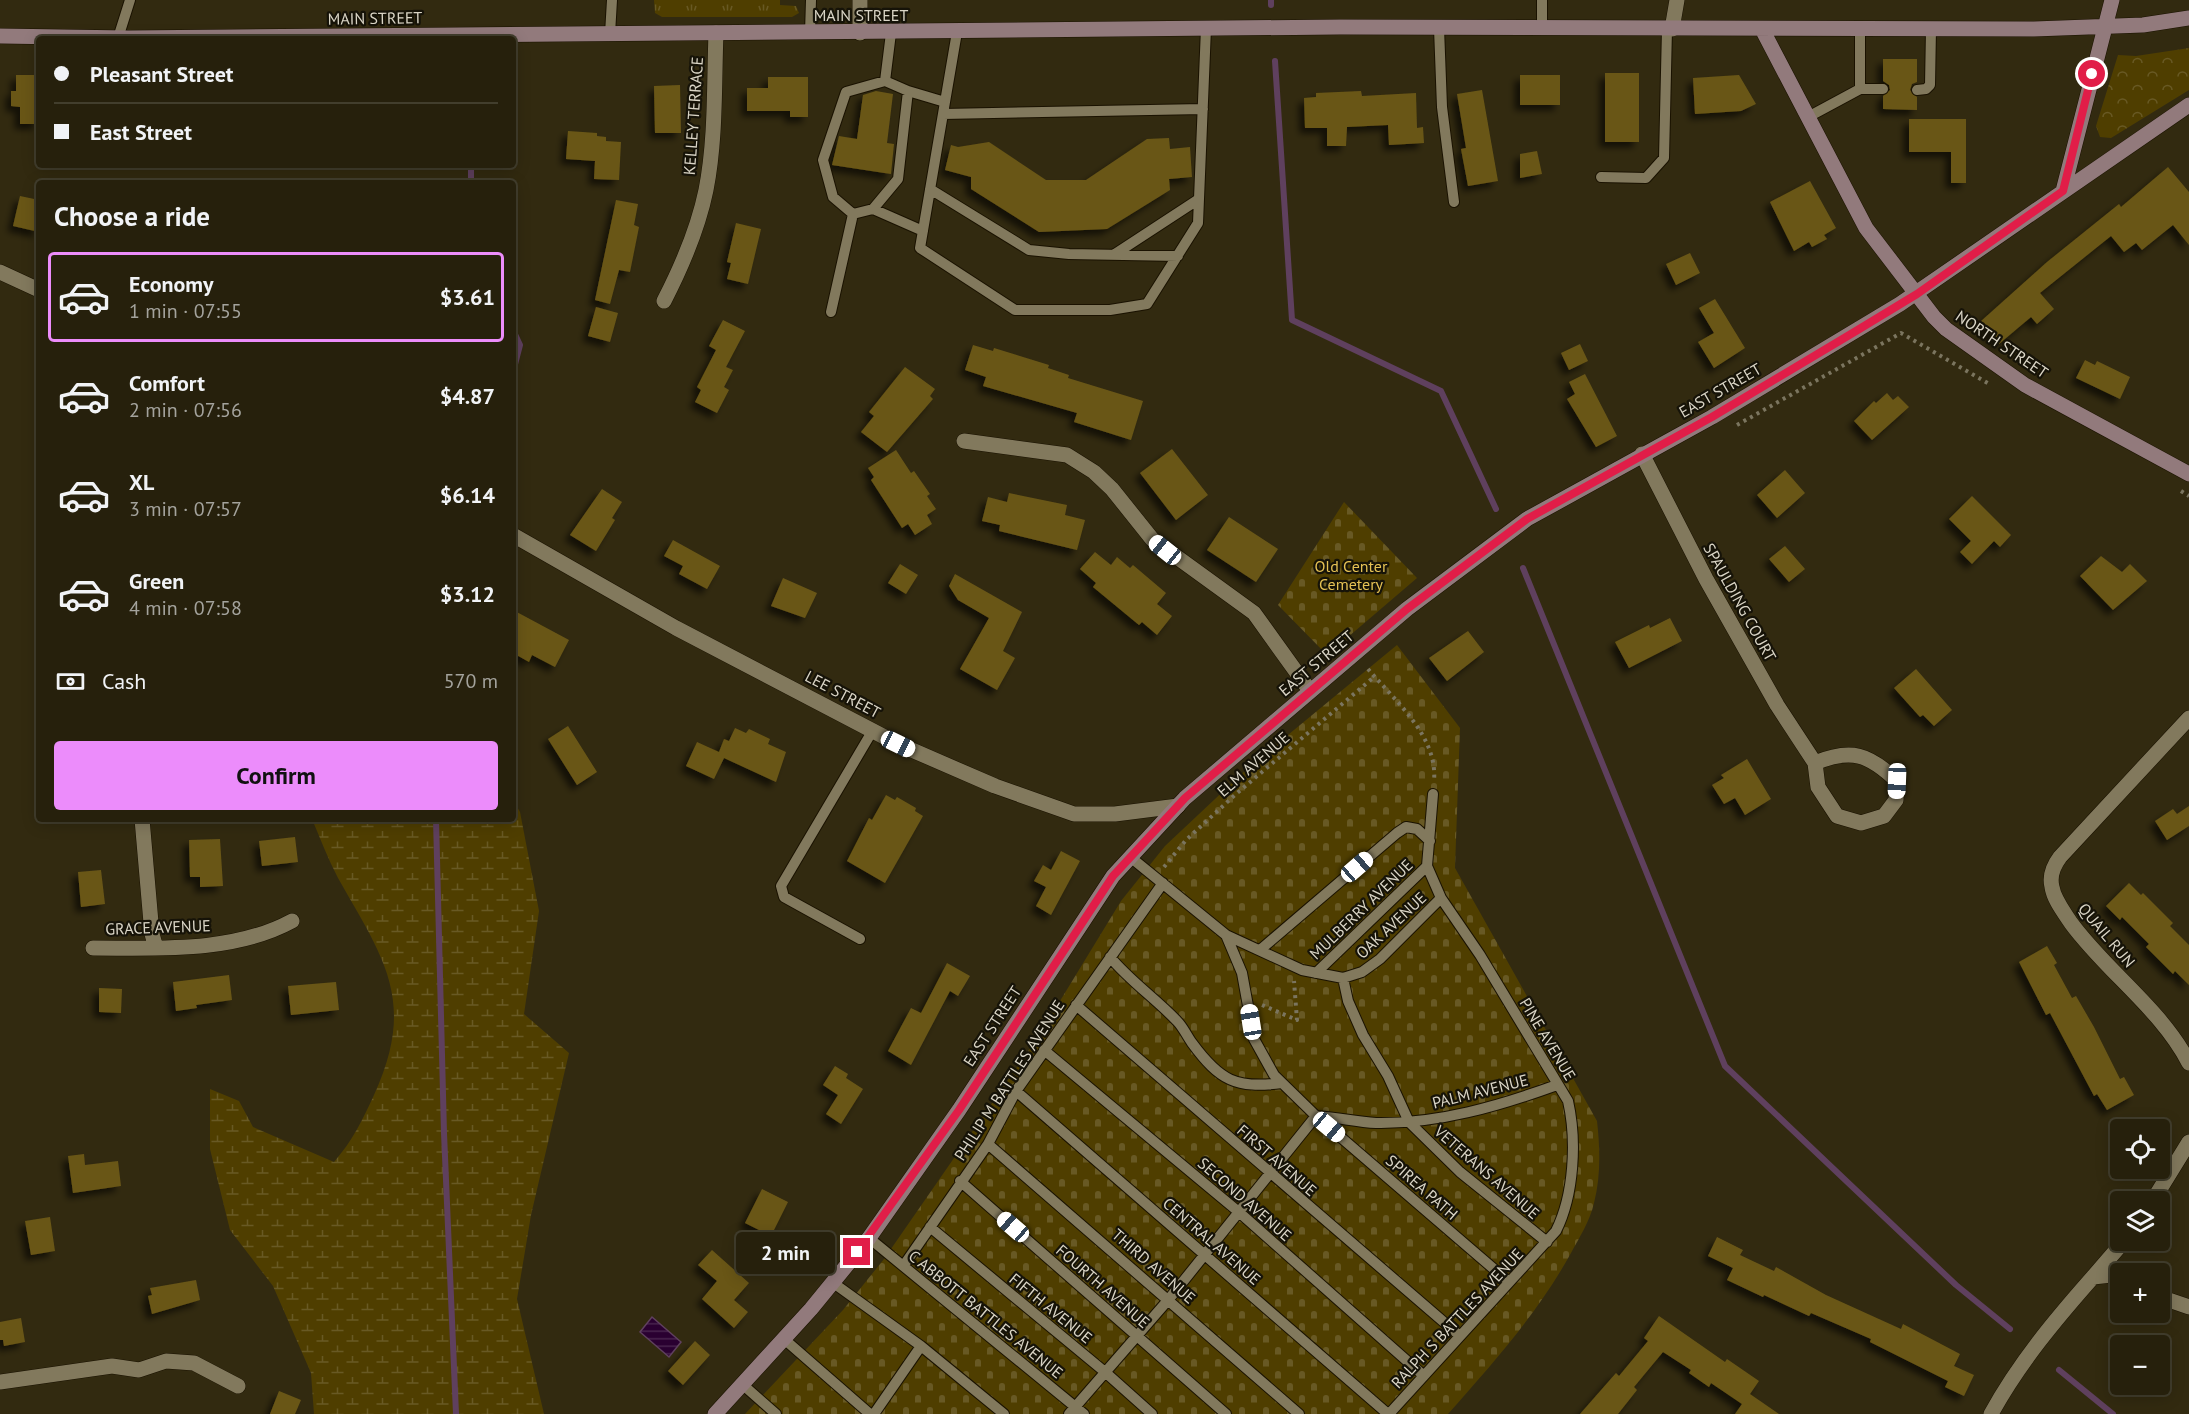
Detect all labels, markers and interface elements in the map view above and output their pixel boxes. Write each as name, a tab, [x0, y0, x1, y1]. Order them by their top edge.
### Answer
street label: MAIN STREET	[814, 5, 908, 25]
street label: MAIN STREET	[328, 7, 423, 29]
street label: KELLEY TERRACE	[679, 56, 707, 176]
text: Pleasant Street	[90, 60, 234, 88]
route start	[2078, 60, 2105, 87]
text: East Street	[90, 118, 192, 146]
text: Choose a ride	[54, 199, 210, 233]
icon: car	[57, 270, 111, 324]
text: Economy	[129, 270, 213, 298]
text: $3.61	[440, 283, 495, 311]
text: 1 min · 07:55	[129, 298, 242, 324]
street label: NORTH STREET	[1952, 306, 2052, 382]
street label: EAST STREET	[1675, 358, 1765, 422]
icon: car	[57, 369, 111, 423]
text: Comfort	[129, 369, 205, 397]
text: $4.87	[440, 382, 495, 410]
text: 2 min · 07:56	[129, 397, 242, 423]
icon: car	[57, 468, 111, 522]
text: XL	[129, 468, 154, 496]
text: $6.14	[440, 481, 495, 509]
text: 3 min · 07:57	[129, 496, 242, 522]
car	[1145, 532, 1185, 568]
street label: SPAULDING COURT	[1699, 539, 1781, 665]
park label: Old Center Cemetery	[1315, 556, 1388, 594]
icon: car	[57, 567, 111, 621]
text: Green	[129, 567, 184, 595]
text: $3.12	[440, 580, 495, 608]
text: 4 min · 07:58	[129, 595, 242, 621]
street label: EAST STREET	[1274, 626, 1358, 700]
icon: cash	[54, 665, 87, 698]
street label: LEE STREET	[802, 666, 884, 722]
text: Cash	[102, 667, 146, 695]
text: 570 m	[444, 668, 498, 694]
street label: ELM AVENUE	[1213, 727, 1293, 801]
car	[878, 728, 918, 760]
button: Confirm	[54, 741, 498, 810]
car	[1887, 763, 1907, 799]
car	[1338, 848, 1376, 886]
street label: MULBERRY AVENUE	[1305, 855, 1417, 963]
street label: OAK AVENUE	[1352, 887, 1430, 963]
street label: QUAIL RUN	[2074, 899, 2140, 971]
street label: GRACE AVENUE	[105, 915, 211, 939]
street label: EAST STREET	[959, 982, 1025, 1070]
street label: PINE AVENUE	[1516, 994, 1580, 1084]
street label: PHILIP M BATTLES AVENUE	[950, 996, 1068, 1164]
car	[1239, 1003, 1263, 1041]
street label: PALM AVENUE	[1430, 1069, 1530, 1113]
car	[1309, 1109, 1349, 1145]
map controls	[2110, 1119, 2170, 1395]
button: locate	[2110, 1119, 2170, 1179]
street label: FIRST AVENUE	[1233, 1120, 1321, 1200]
street label: VETERANS AVENUE	[1430, 1120, 1544, 1223]
street label: SPIREA PATH	[1382, 1150, 1462, 1224]
street label: SECOND AVENUE	[1194, 1153, 1296, 1245]
button: layers	[2110, 1191, 2170, 1251]
street label: CENTRAL AVENUE	[1159, 1193, 1265, 1289]
car	[994, 1208, 1032, 1246]
street label: THIRD AVENUE	[1108, 1224, 1200, 1308]
callout: 2 min	[737, 1231, 836, 1273]
route end	[843, 1238, 870, 1265]
text: 2 min	[761, 1240, 810, 1266]
street label: FOURTH AVENUE	[1052, 1240, 1154, 1332]
street label: RALPH S BATTLES AVENUE	[1387, 1244, 1527, 1392]
street label: C ABBOTT BATTLES AVENUE	[905, 1245, 1067, 1383]
button: +	[2110, 1263, 2170, 1323]
street label: FIFTH AVENUE	[1006, 1269, 1096, 1347]
button: −	[2110, 1335, 2170, 1395]

